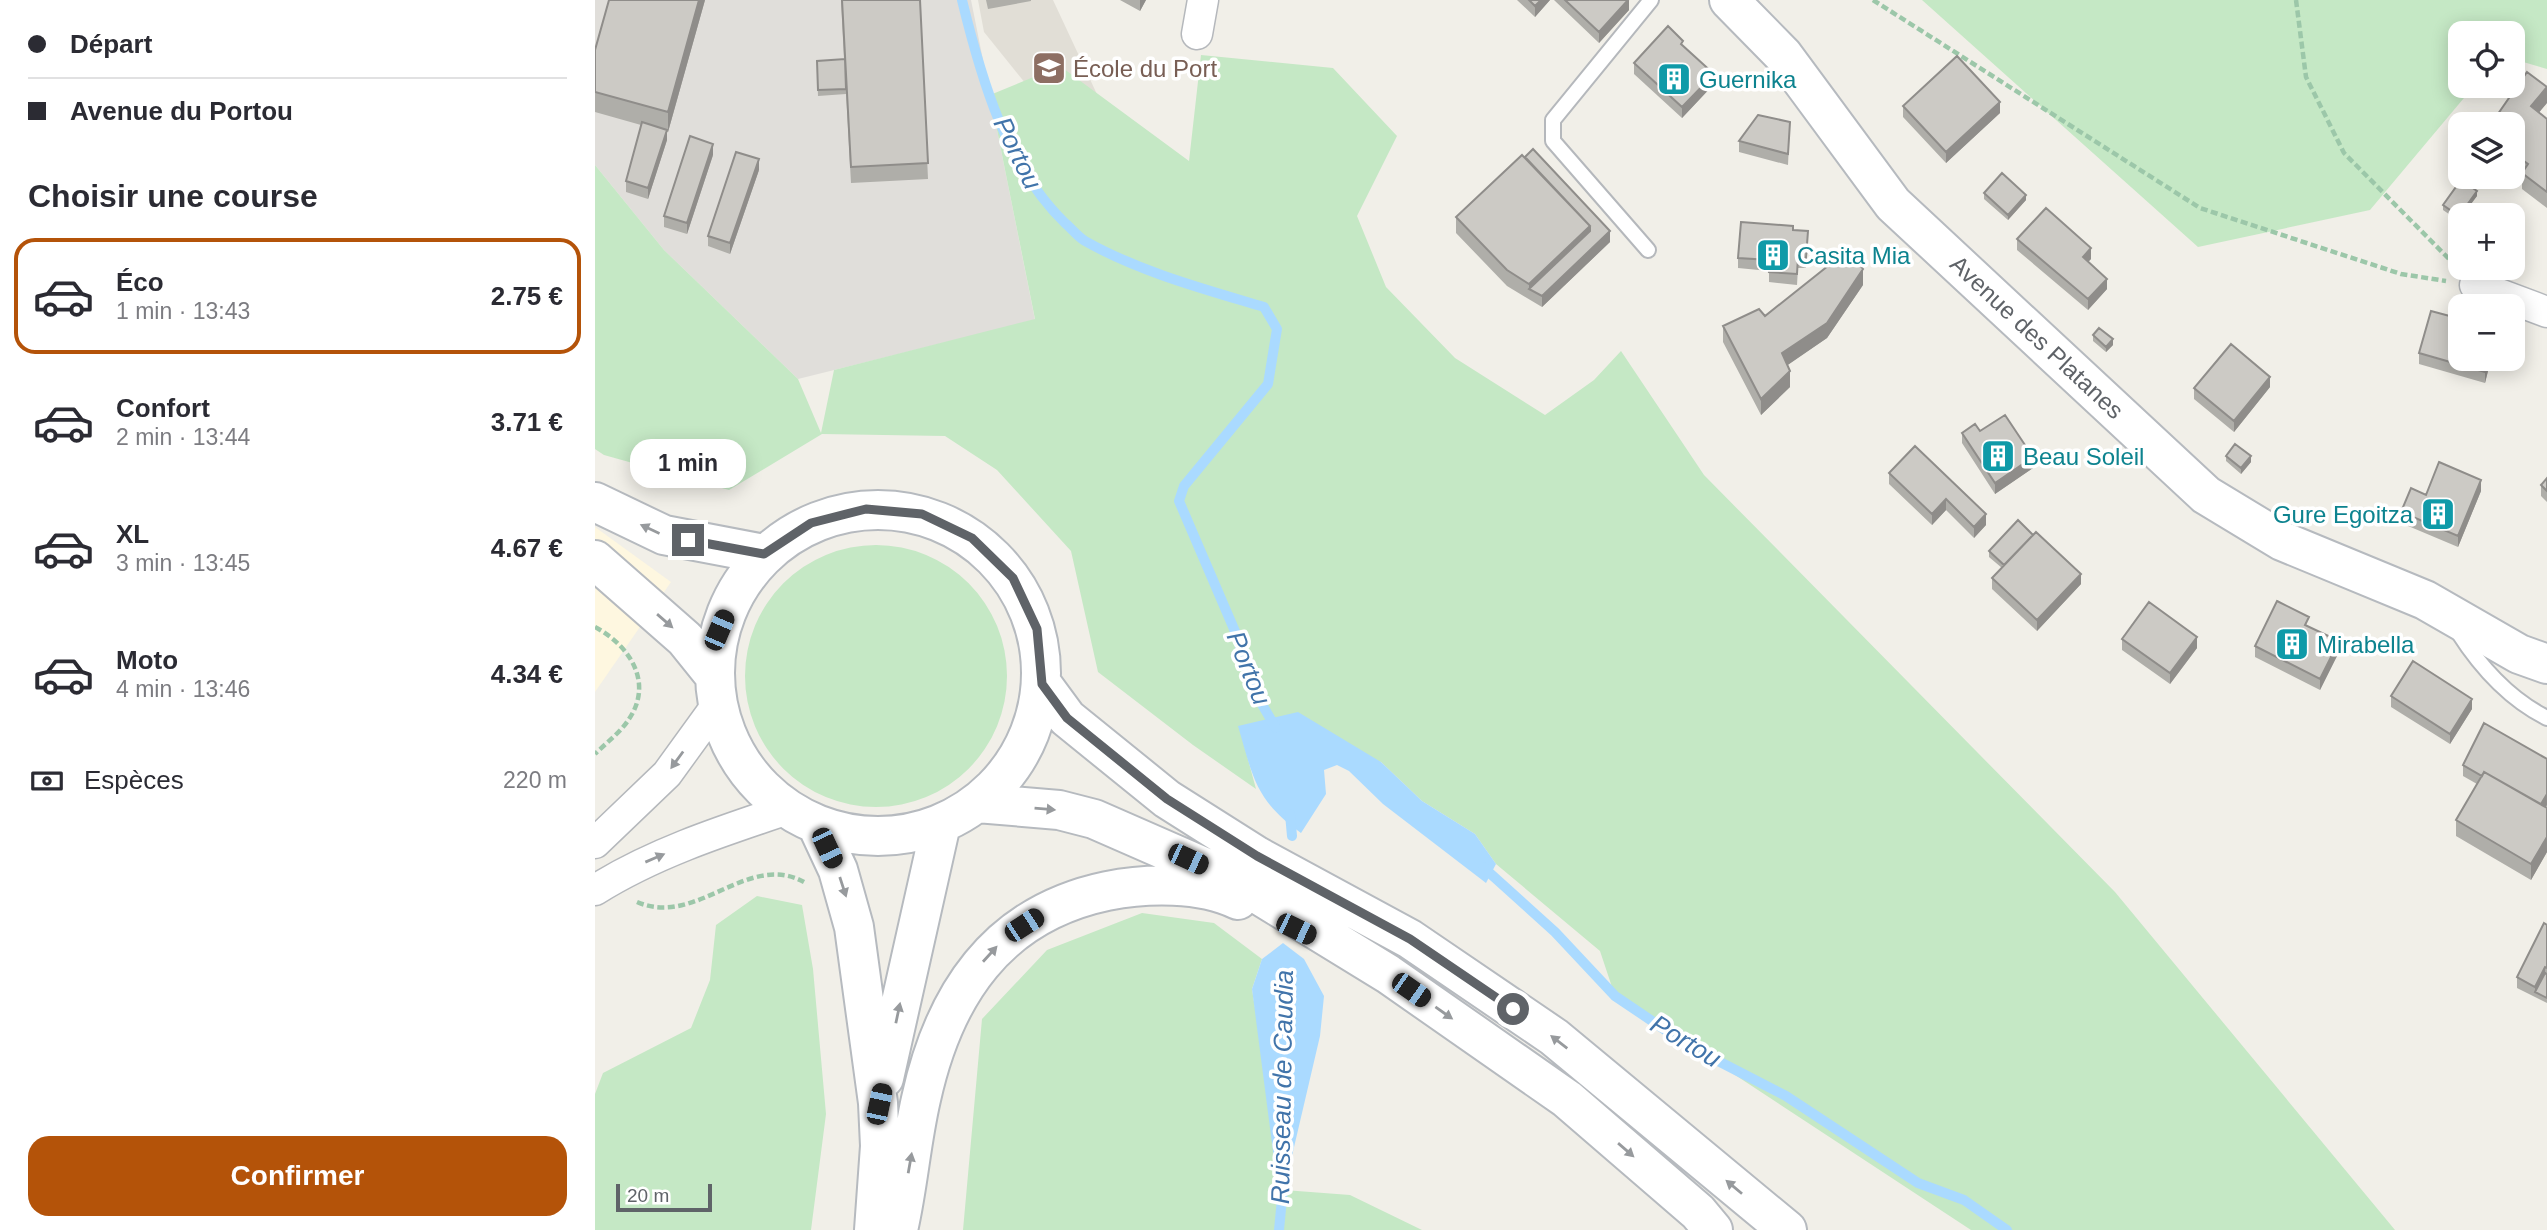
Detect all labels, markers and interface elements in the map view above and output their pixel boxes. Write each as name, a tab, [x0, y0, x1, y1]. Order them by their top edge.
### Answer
map controls	[2448, 21, 2525, 371]
button: locate	[2448, 21, 2525, 98]
text: Départ	[70, 29, 152, 59]
school or university icon: École du Port	[1030, 49, 1068, 87]
place label: École du Port	[1073, 55, 1217, 82]
building icon: Guernika	[1655, 60, 1693, 98]
place label: Guernika	[1699, 66, 1797, 93]
text: Avenue du Portou	[70, 96, 293, 126]
water label: Portou	[988, 112, 1048, 194]
button: layers	[2448, 112, 2525, 189]
text: Choisir une course	[28, 178, 318, 214]
button: +	[2448, 203, 2525, 280]
building icon: Casita Mia	[1754, 236, 1792, 274]
place label: Casita Mia	[1797, 242, 1911, 269]
street label: Avenue des Platanes	[1945, 250, 2129, 424]
icon: car	[32, 265, 95, 328]
text: Éco	[116, 267, 164, 297]
text: 2.75 €	[491, 281, 563, 311]
button: −	[2448, 294, 2525, 371]
text: 1 min · 13:43	[116, 298, 250, 324]
icon: car	[32, 391, 95, 454]
text: Confort	[116, 393, 210, 423]
text: 3.71 €	[491, 407, 563, 437]
text: 2 min · 13:44	[116, 424, 250, 450]
building icon: Beau Soleil	[1979, 437, 2017, 475]
callout: 1 min	[630, 438, 746, 488]
place label: Beau Soleil	[2023, 443, 2144, 470]
text: 1 min	[658, 450, 718, 476]
building icon: Gure Egoitza	[2419, 495, 2457, 533]
place label: Gure Egoitza	[2273, 501, 2414, 528]
icon: car	[32, 517, 95, 580]
text: XL	[116, 519, 149, 549]
one-way arrow	[640, 523, 660, 535]
route end	[672, 524, 704, 556]
text: 4.67 €	[491, 533, 563, 563]
text: 3 min · 13:45	[116, 550, 250, 576]
car	[702, 607, 737, 653]
one-way arrow	[656, 613, 674, 629]
building icon: Mirabella	[2273, 625, 2311, 663]
water label: Portou	[1221, 627, 1277, 709]
place label: Mirabella	[2317, 631, 2415, 658]
icon: car	[32, 643, 95, 706]
text: Moto	[116, 645, 178, 675]
text: 4.34 €	[491, 659, 563, 689]
text: 4 min · 13:46	[116, 676, 250, 702]
one-way arrow	[670, 751, 684, 769]
icon: cash	[28, 762, 66, 800]
text: Espèces	[84, 765, 184, 795]
text: 220 m	[503, 767, 567, 793]
one-way arrow	[1034, 804, 1056, 815]
car	[809, 825, 846, 871]
car	[1165, 841, 1212, 877]
one-way arrow	[645, 853, 666, 864]
one-way arrow	[839, 877, 849, 898]
car	[1001, 905, 1048, 945]
car	[1273, 910, 1320, 948]
one-way arrow	[982, 945, 998, 963]
car	[1388, 969, 1435, 1011]
water label: Ruisseau de Caudia	[1265, 970, 1299, 1204]
route start	[1497, 993, 1529, 1025]
one-way arrow	[892, 1002, 903, 1024]
one-way arrow	[1435, 1006, 1453, 1020]
water label: Portou	[1645, 1008, 1727, 1074]
one-way arrow	[1550, 1034, 1568, 1049]
car	[865, 1081, 894, 1127]
button: Confirmer	[28, 1136, 567, 1216]
one-way arrow	[1617, 1142, 1634, 1157]
one-way arrow	[905, 1152, 916, 1174]
one-way arrow	[1725, 1180, 1742, 1195]
scale bar	[616, 1181, 712, 1213]
text: 20 m	[627, 1185, 669, 1206]

